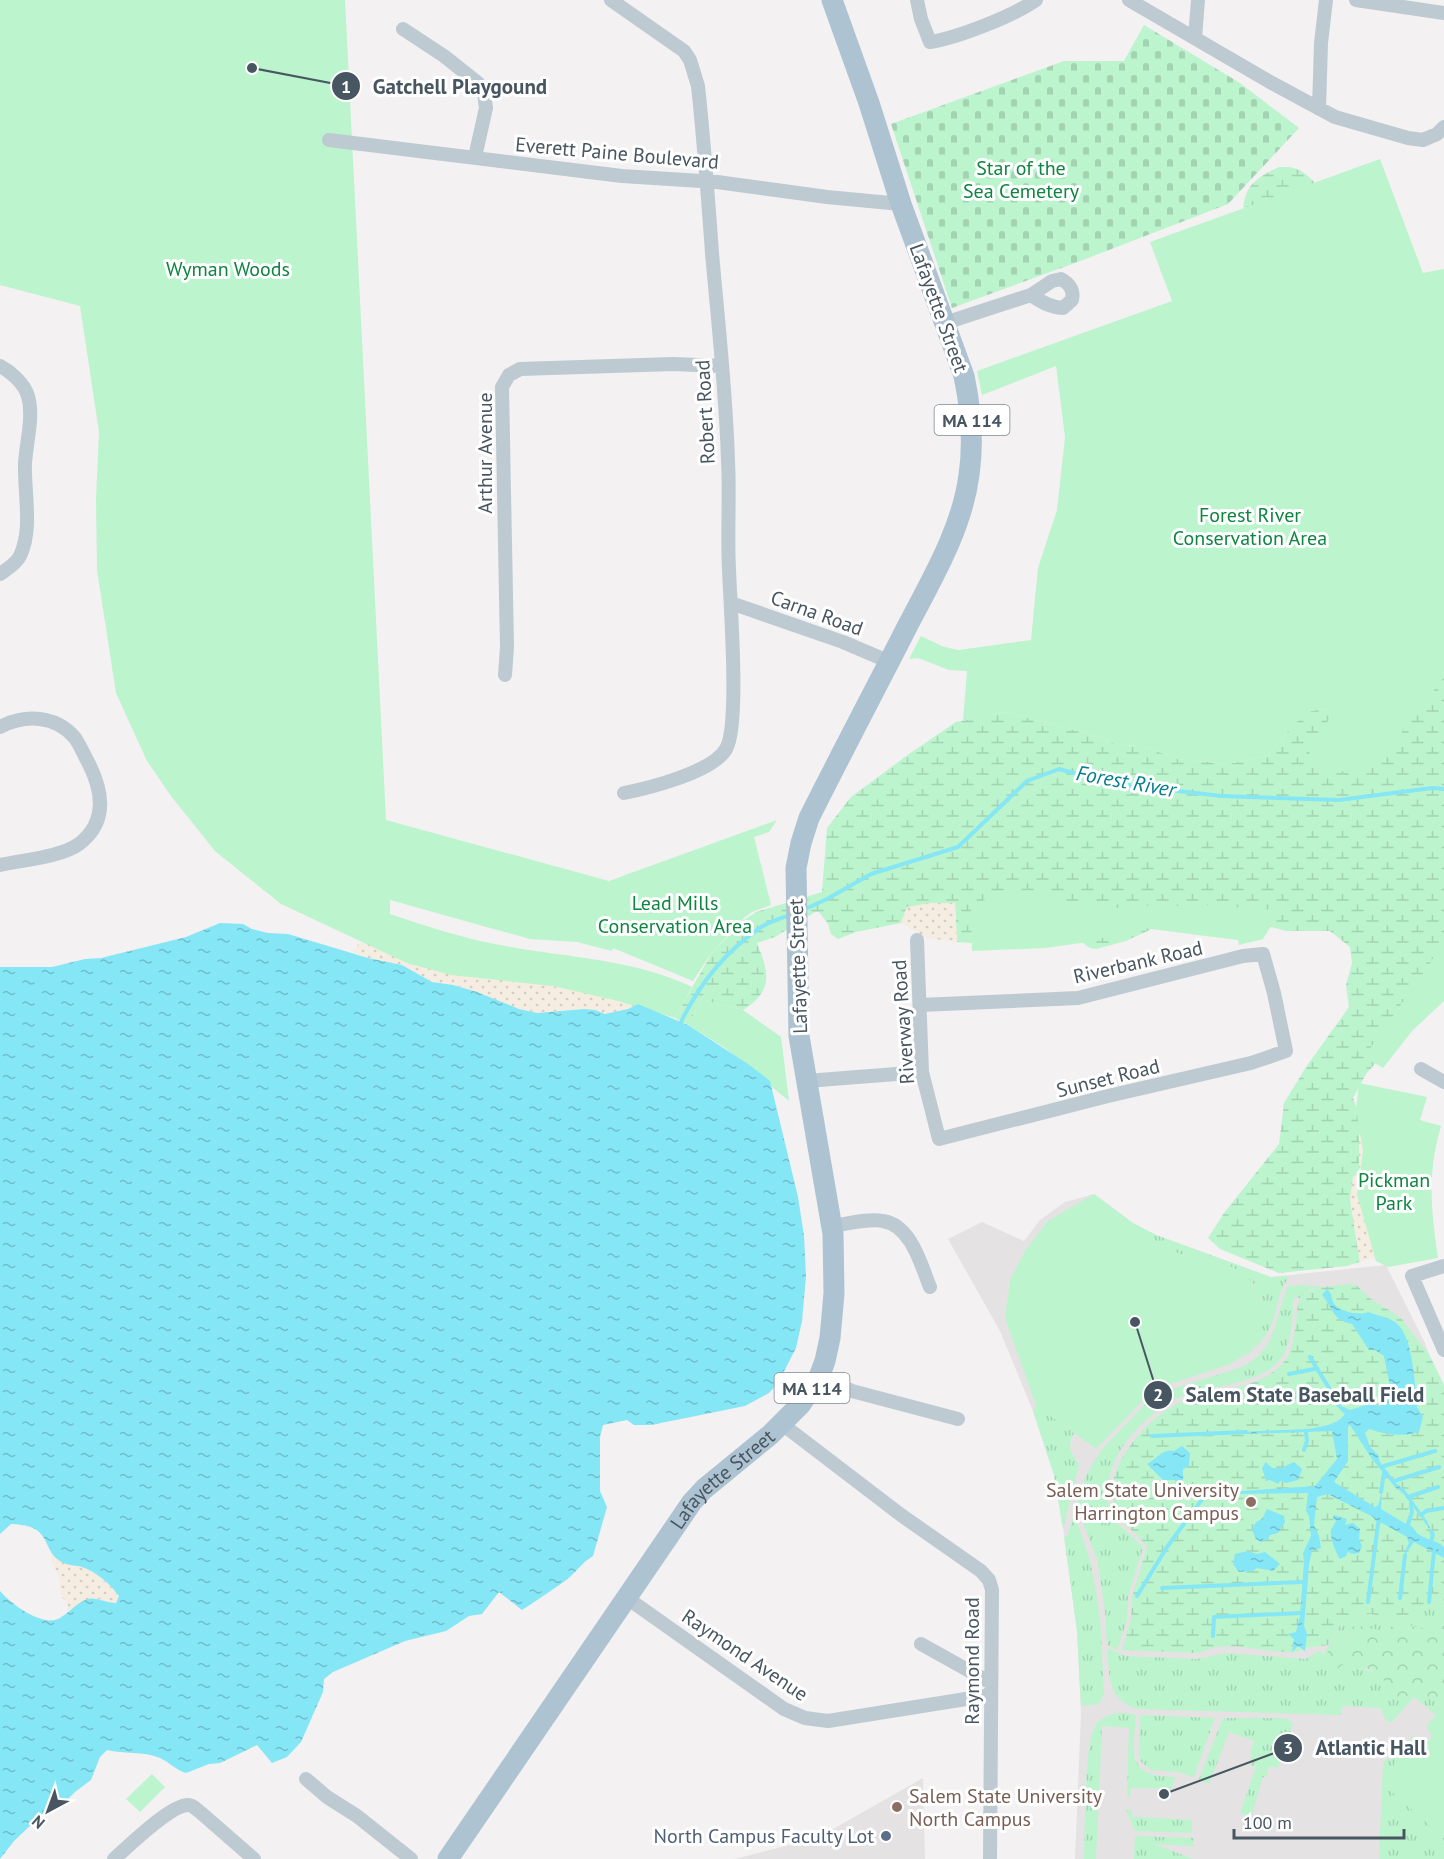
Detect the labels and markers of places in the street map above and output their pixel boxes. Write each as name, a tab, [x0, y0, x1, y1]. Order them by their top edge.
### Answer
callout: Gatchell Playgound	[331, 67, 559, 106]
callout: Salem State Baseball Field	[1143, 1376, 1436, 1415]
place label: Salem State University Harrington Campus	[1046, 1477, 1240, 1526]
marker: Salem State University Harrington Campus	[1244, 1495, 1258, 1509]
callout: Atlantic Hall	[1273, 1728, 1438, 1767]
place label: Salem State University North Campus	[909, 1783, 1103, 1832]
marker: Salem State University North Campus	[890, 1800, 904, 1814]
place label: North Campus Faculty Lot	[653, 1823, 874, 1849]
marker: North Campus Faculty Lot	[879, 1829, 893, 1843]

